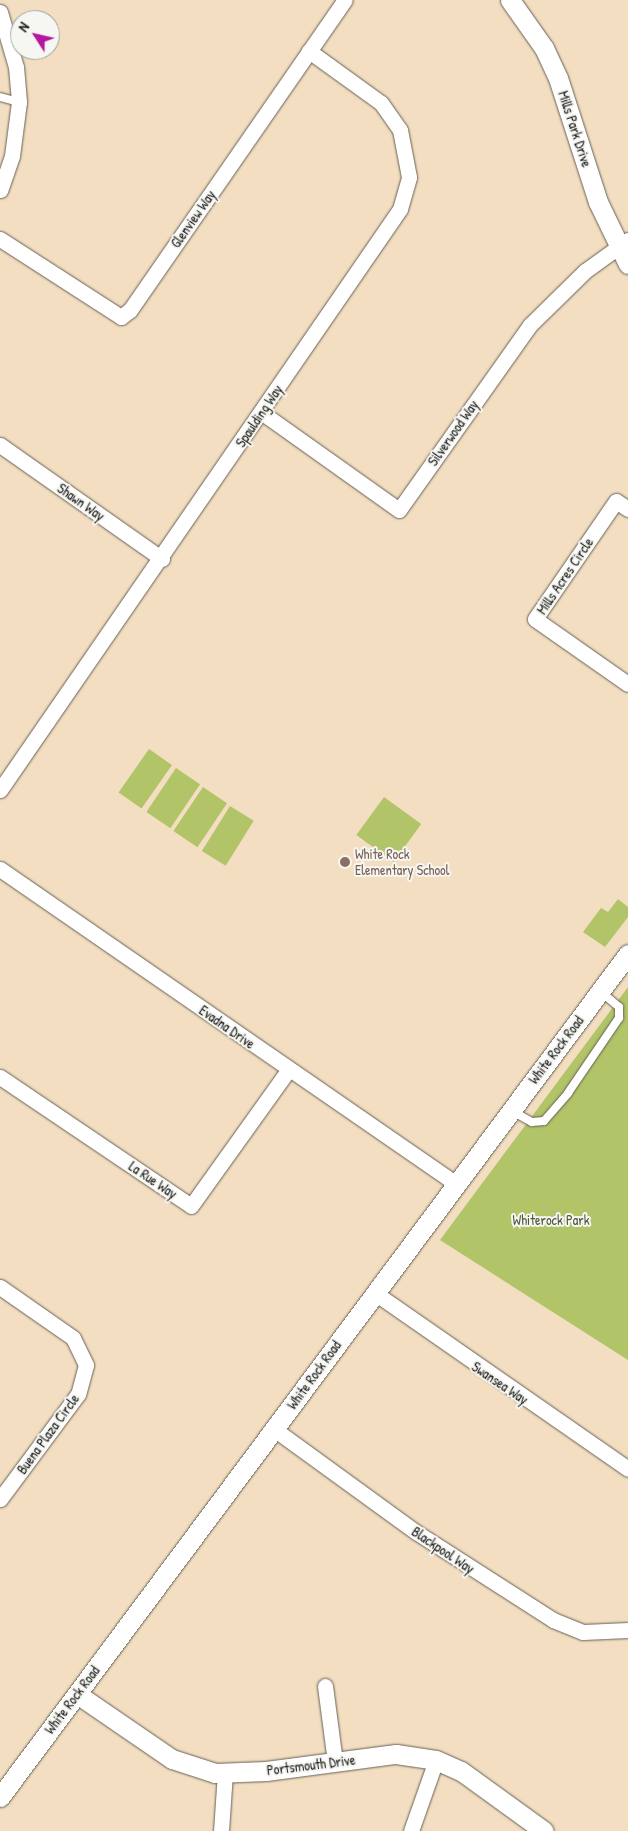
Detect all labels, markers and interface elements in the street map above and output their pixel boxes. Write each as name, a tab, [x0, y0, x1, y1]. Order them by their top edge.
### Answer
north arrow	[10, 10, 60, 60]
text: N	[13, 18, 33, 35]
street label: Mills Park Drive	[555, 89, 595, 169]
street label: Glenview Way	[167, 187, 219, 251]
street label: Spaulding Way	[232, 382, 286, 450]
street label: Silverwood Way	[424, 397, 482, 469]
street label: Shawn Way	[54, 480, 108, 524]
street label: Mills Acres Circle	[533, 534, 597, 618]
place label: White Rock Elementary School	[355, 846, 449, 879]
marker: White Rock Elementary School	[339, 856, 351, 868]
street label: Evadna Drive	[196, 1002, 258, 1052]
street label: White Rock Road	[525, 1013, 587, 1087]
street label: La Rue Way	[126, 1158, 180, 1202]
park label: Whiterock Park	[513, 1212, 589, 1228]
street label: White Rock Road	[284, 1337, 344, 1413]
street label: Swansea Way	[469, 1358, 531, 1408]
street label: Buena Plaza Circle	[13, 1391, 83, 1477]
street label: Blackpool Way	[409, 1523, 477, 1577]
street label: White Rock Road	[41, 1663, 103, 1737]
street label: Portsmouth Drive	[266, 1751, 356, 1779]

